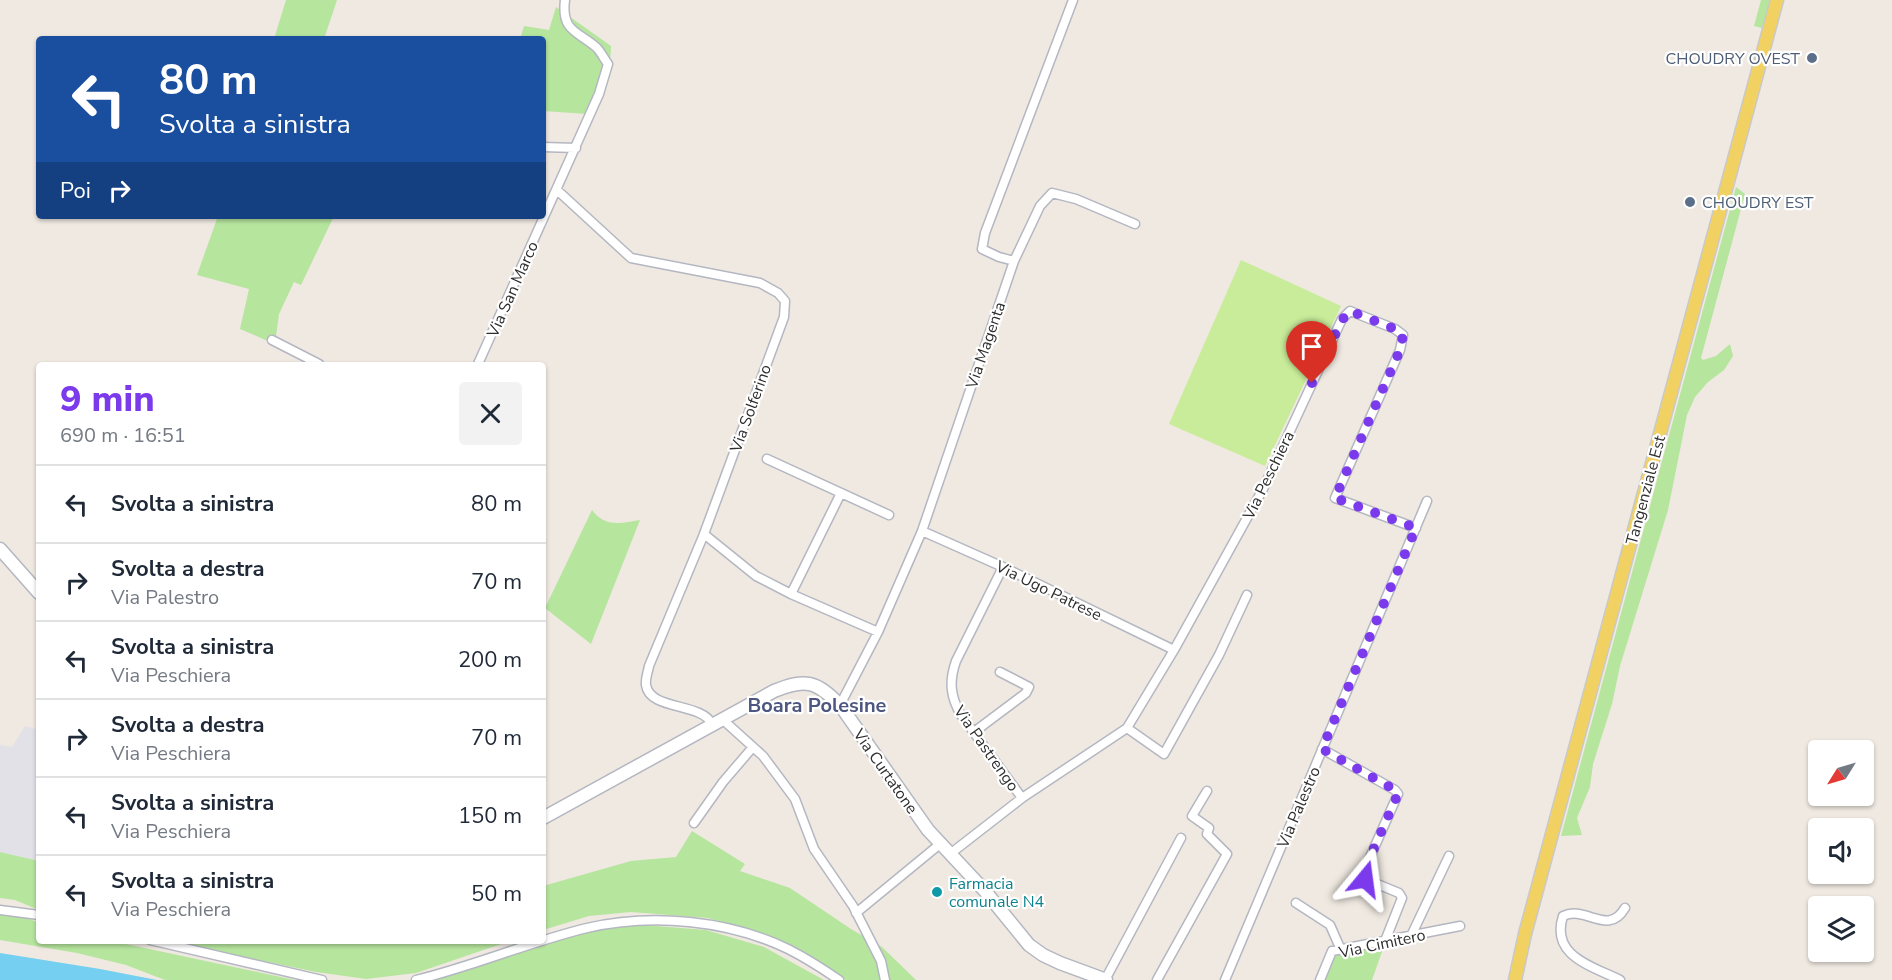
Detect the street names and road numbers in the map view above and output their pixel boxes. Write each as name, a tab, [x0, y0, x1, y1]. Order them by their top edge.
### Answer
street label: Via San Marco	[482, 238, 544, 342]
street label: Via Magenta	[960, 299, 1011, 393]
street label: Via Solferino	[725, 361, 777, 456]
street label: Via Peschiera	[1237, 427, 1300, 524]
street label: Tangenziale Est	[1621, 433, 1671, 547]
street label: Via Ugo Patrese	[991, 555, 1105, 626]
street label: Via Pastrengo	[948, 700, 1024, 796]
street label: Via Curtatone	[847, 724, 923, 818]
street label: Via Palestro	[1272, 763, 1326, 852]
street label: Via Cimitero	[1336, 924, 1428, 964]

